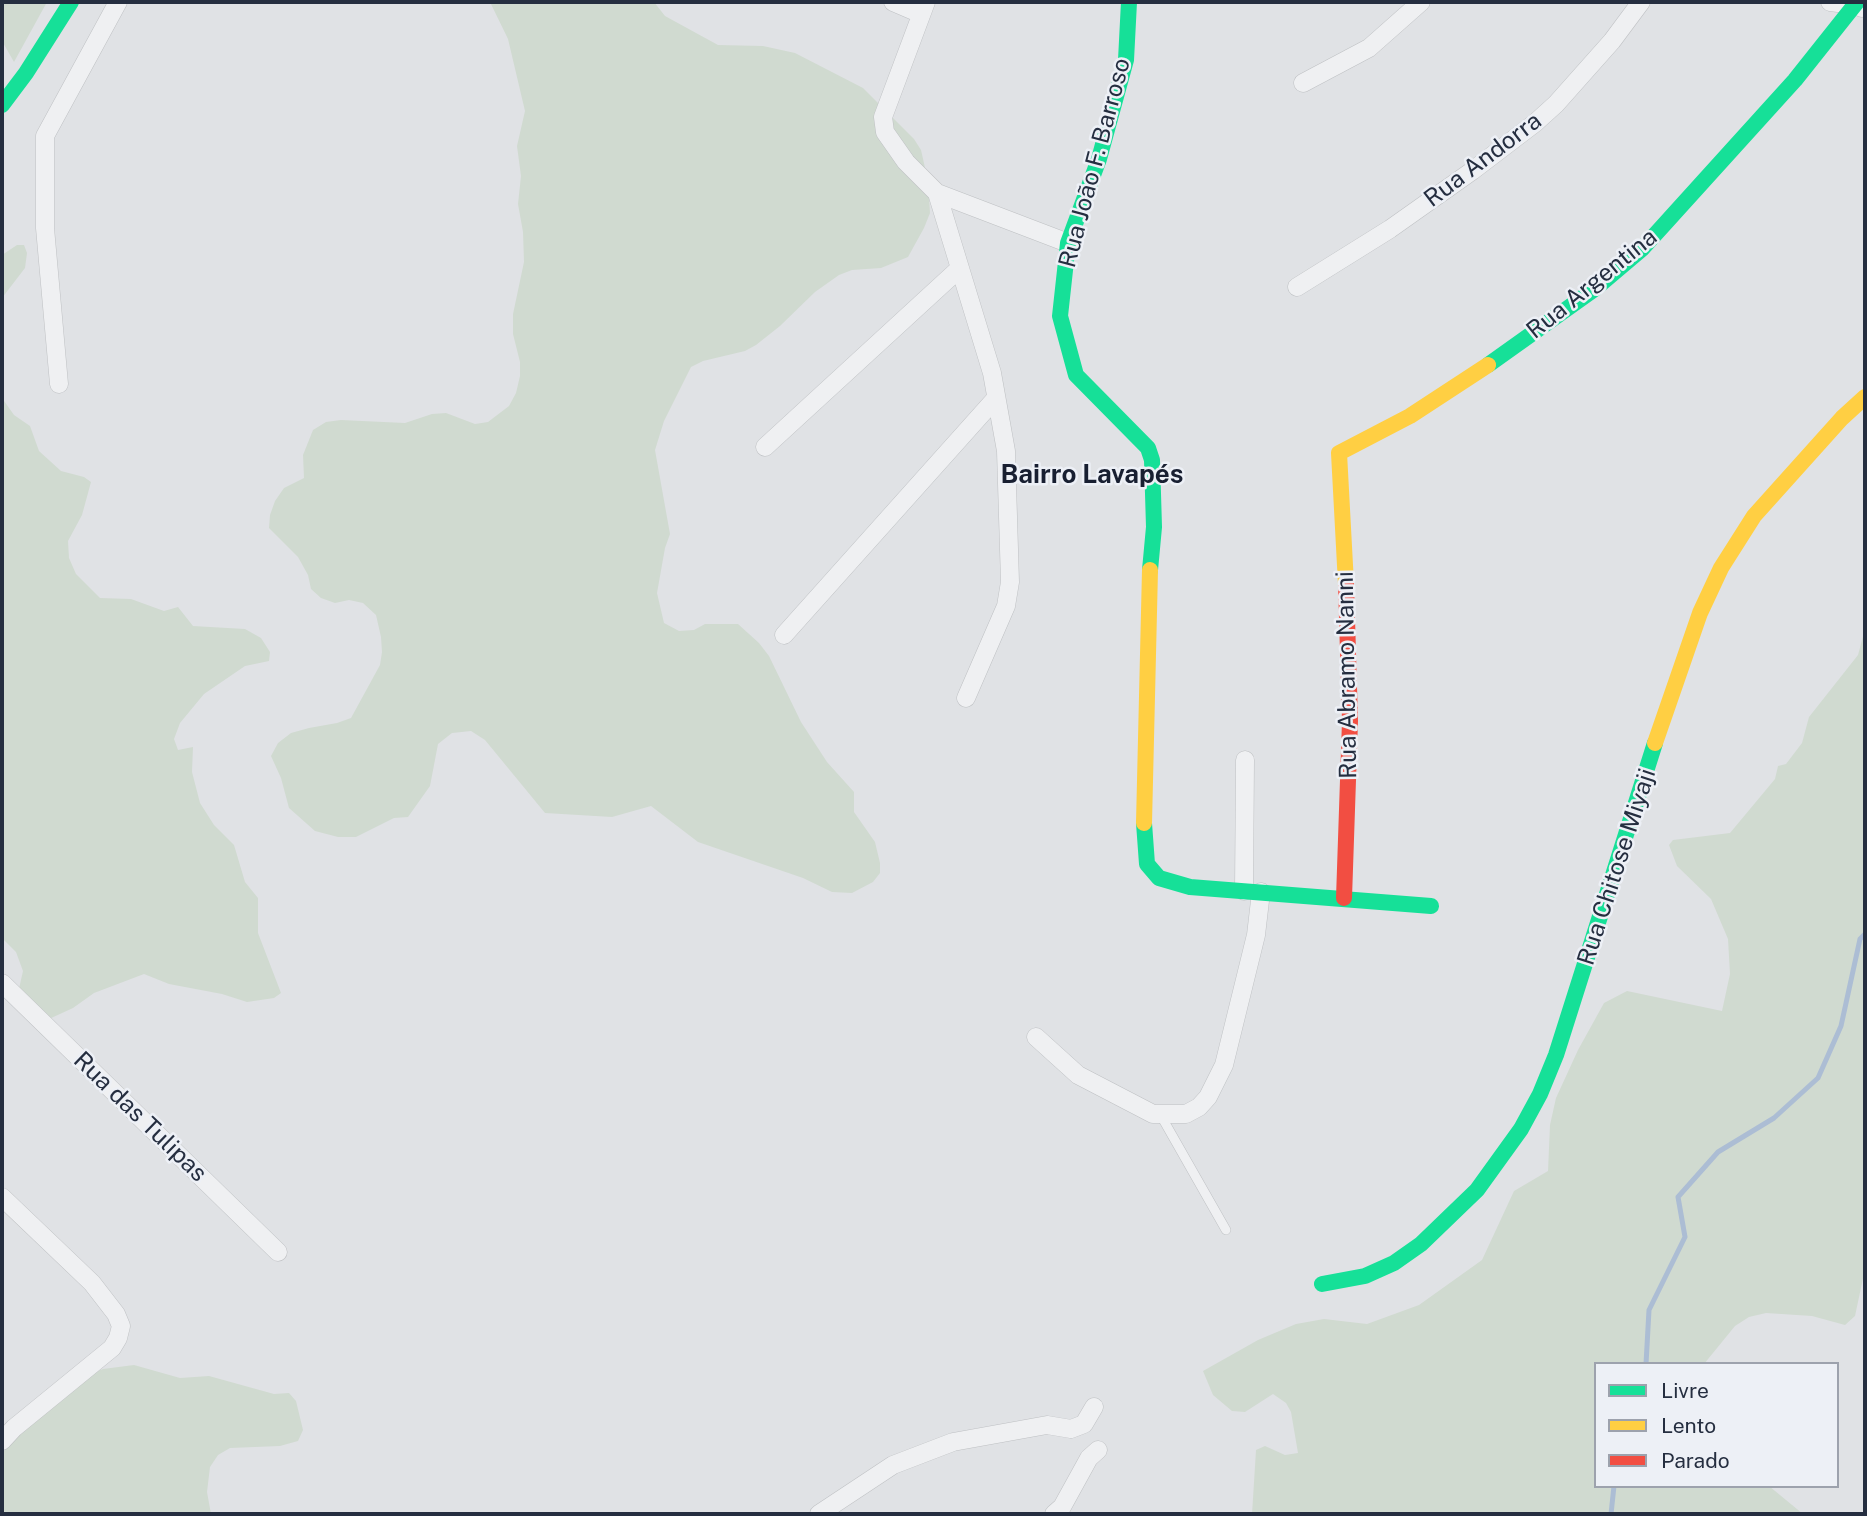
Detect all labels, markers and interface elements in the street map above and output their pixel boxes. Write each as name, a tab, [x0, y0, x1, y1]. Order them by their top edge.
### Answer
street label: Rua João F. Barroso	[1053, 55, 1137, 271]
street label: Rua Andorra	[1419, 107, 1547, 213]
street label: Rua Argentina	[1521, 223, 1663, 345]
district label: Bairro Lavapés	[1000, 459, 1184, 491]
street label: Rua Abramo Nanni	[1331, 571, 1363, 779]
street label: Rua Chitose Miyaji	[1572, 765, 1662, 969]
street label: Rua das Tulipas	[67, 1046, 213, 1188]
legend	[1594, 1362, 1839, 1488]
text: Livre	[1661, 1378, 1709, 1403]
text: Lento	[1661, 1413, 1716, 1438]
text: Parado	[1661, 1448, 1730, 1473]

